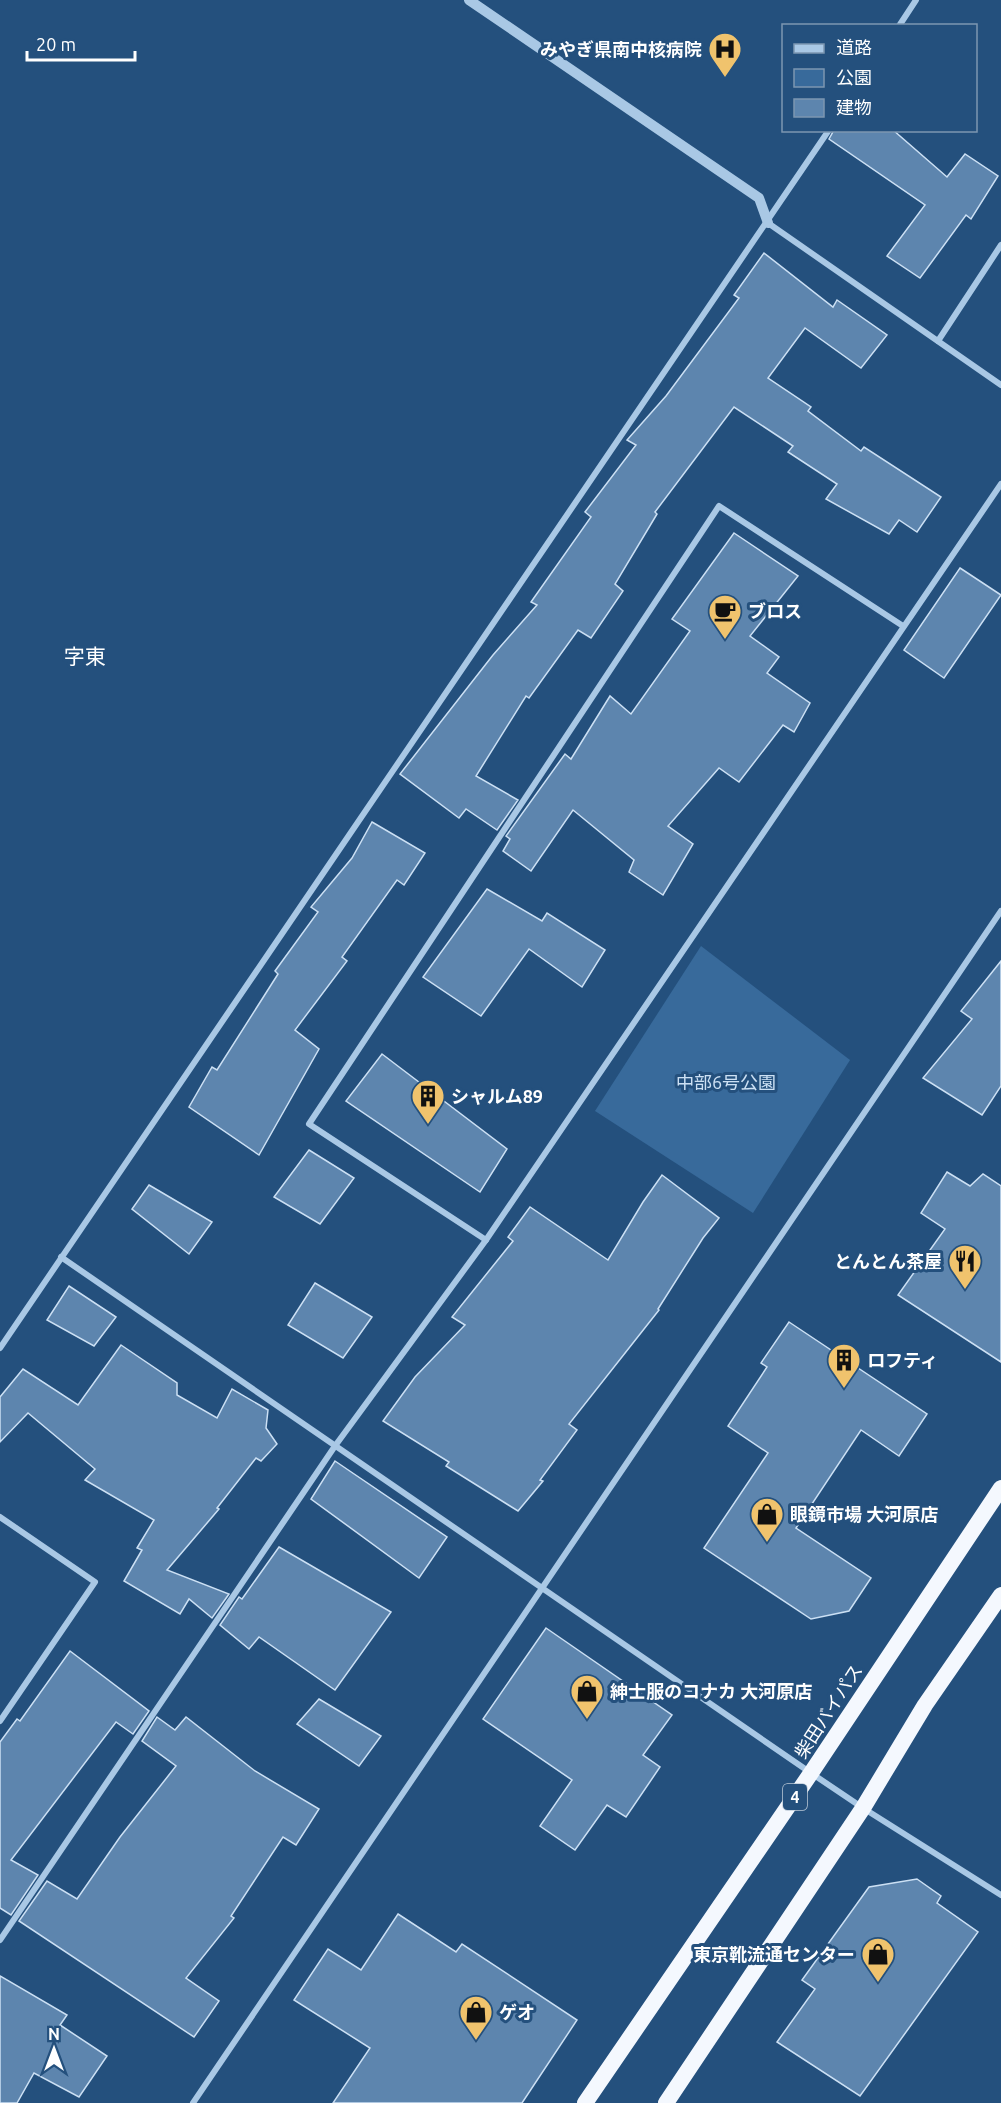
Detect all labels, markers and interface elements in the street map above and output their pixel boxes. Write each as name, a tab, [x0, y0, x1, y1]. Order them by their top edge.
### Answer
scale bar	[27, 24, 135, 62]
legend	[782, 24, 977, 132]
hospital icon: みやぎ県南中核病院	[707, 31, 743, 78]
text: 20 m	[36, 34, 76, 54]
text: 道路	[836, 37, 872, 57]
place label: みやぎ県南中核病院	[540, 39, 702, 59]
text: 公園	[836, 67, 872, 87]
text: 建物	[836, 97, 872, 117]
cafe icon: ブロス	[707, 593, 743, 640]
place label: ブロス	[748, 601, 802, 621]
district label: 字東	[64, 644, 106, 668]
park label: 中部6号公園	[676, 1072, 776, 1092]
building icon: シャルム89	[410, 1078, 446, 1125]
place label: シャルム89	[451, 1086, 543, 1106]
restaurant icon: とんとん茶屋	[947, 1243, 983, 1290]
place label: とんとん茶屋	[834, 1251, 942, 1271]
building icon: ロフティ	[826, 1342, 862, 1389]
place label: ロフティ	[867, 1350, 938, 1370]
shop icon: 眼鏡市場 大河原店	[749, 1496, 785, 1543]
place label: 眼鏡市場 大河原店	[790, 1504, 938, 1524]
street label: 柴田バイパス	[790, 1660, 866, 1762]
shop icon: 紳士服のコナカ 大河原店	[569, 1673, 605, 1720]
place label: 紳士服のコナカ 大河原店	[610, 1681, 812, 1701]
road number: 4	[783, 1784, 807, 1810]
shop icon: 東京靴流通センター	[860, 1936, 896, 1983]
place label: 東京靴流通センター	[693, 1944, 855, 1964]
shop icon: ゲオ	[458, 1994, 494, 2041]
place label: ゲオ	[499, 2002, 535, 2022]
north arrow	[24, 2019, 84, 2079]
text: N	[48, 2025, 60, 2043]

